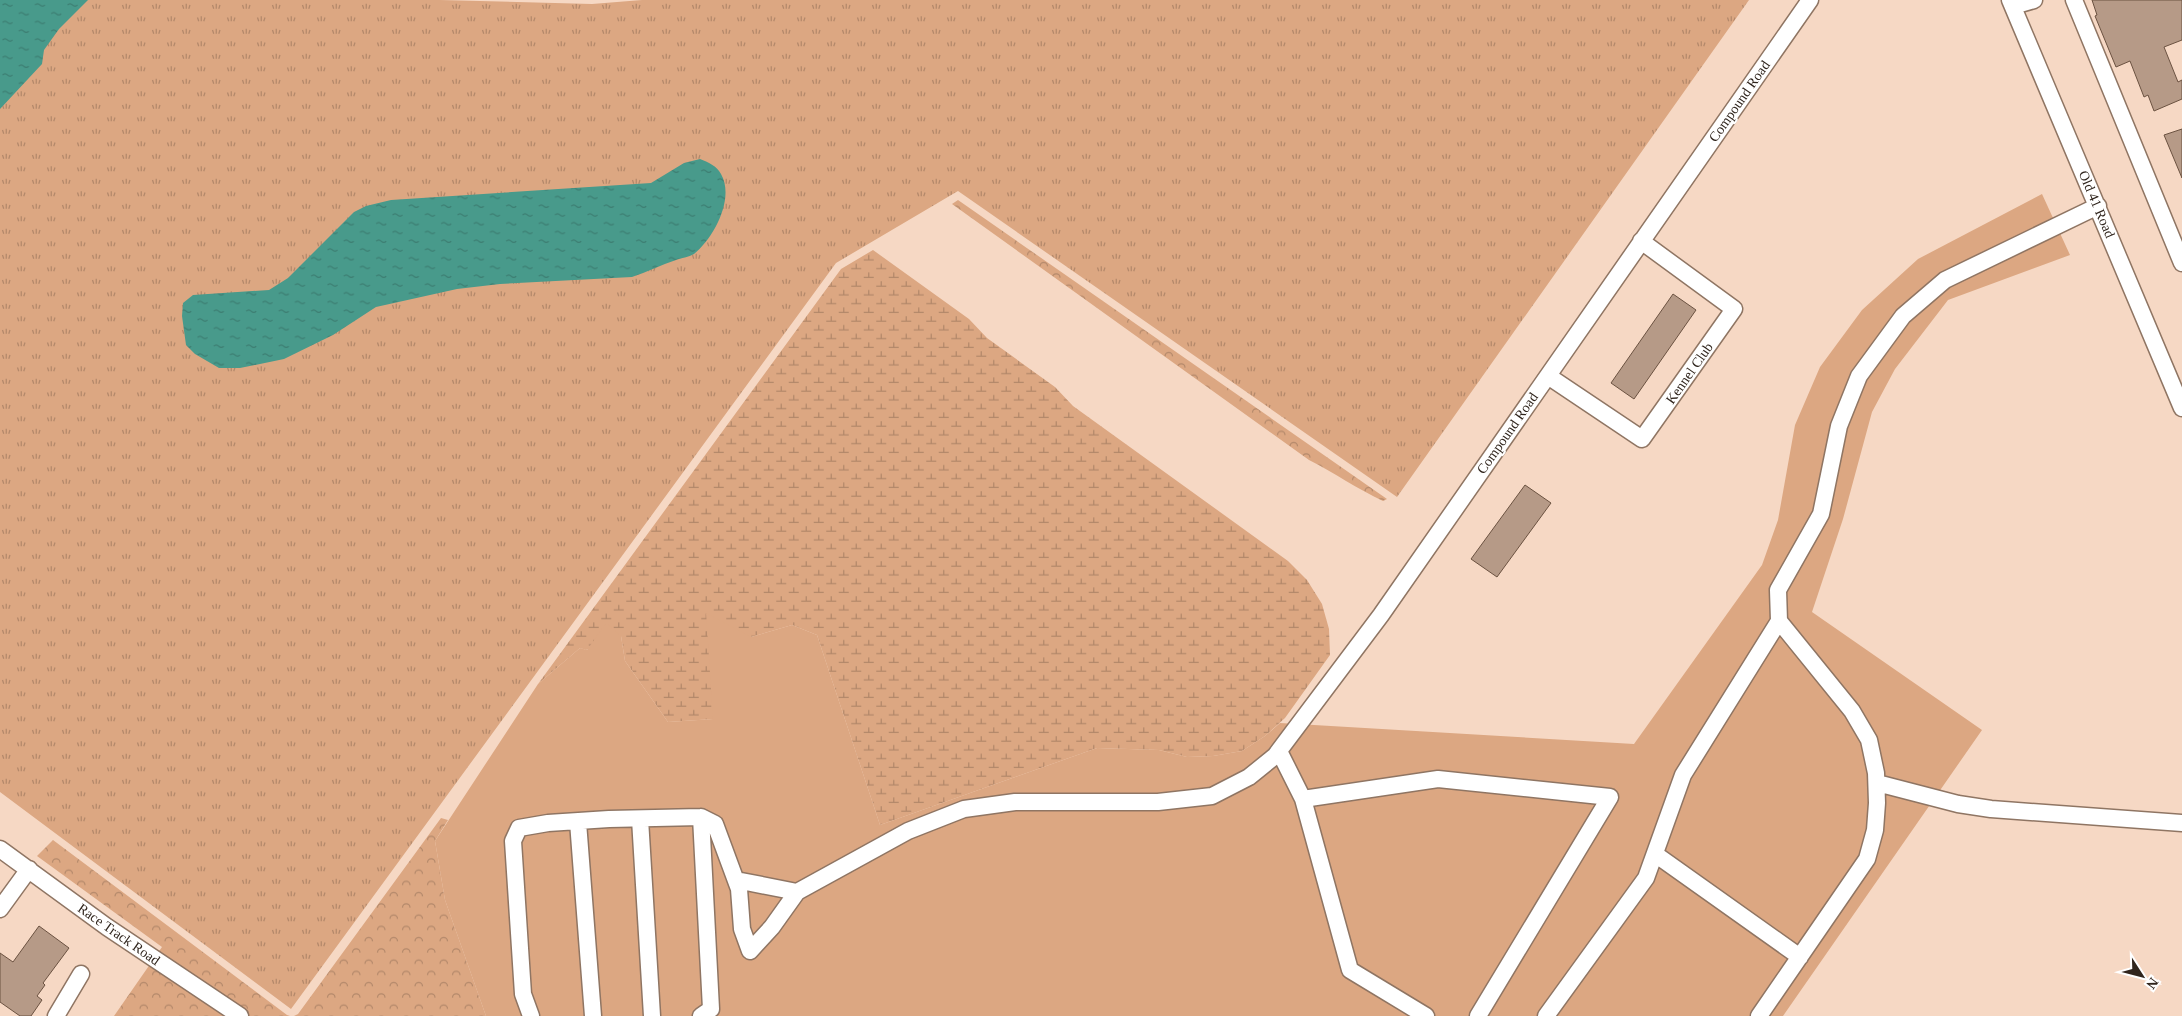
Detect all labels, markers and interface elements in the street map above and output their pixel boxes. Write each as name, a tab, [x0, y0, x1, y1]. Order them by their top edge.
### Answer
street label: Compound Road	[1706, 58, 1773, 145]
street label: Old 41 Road	[2076, 168, 2117, 240]
street label: Kennel Club	[1663, 340, 1716, 407]
street label: Compound Road	[1474, 390, 1541, 477]
street label: Race Track Road	[75, 901, 163, 968]
north arrow	[2117, 951, 2167, 1001]
text: N	[2143, 975, 2161, 992]

